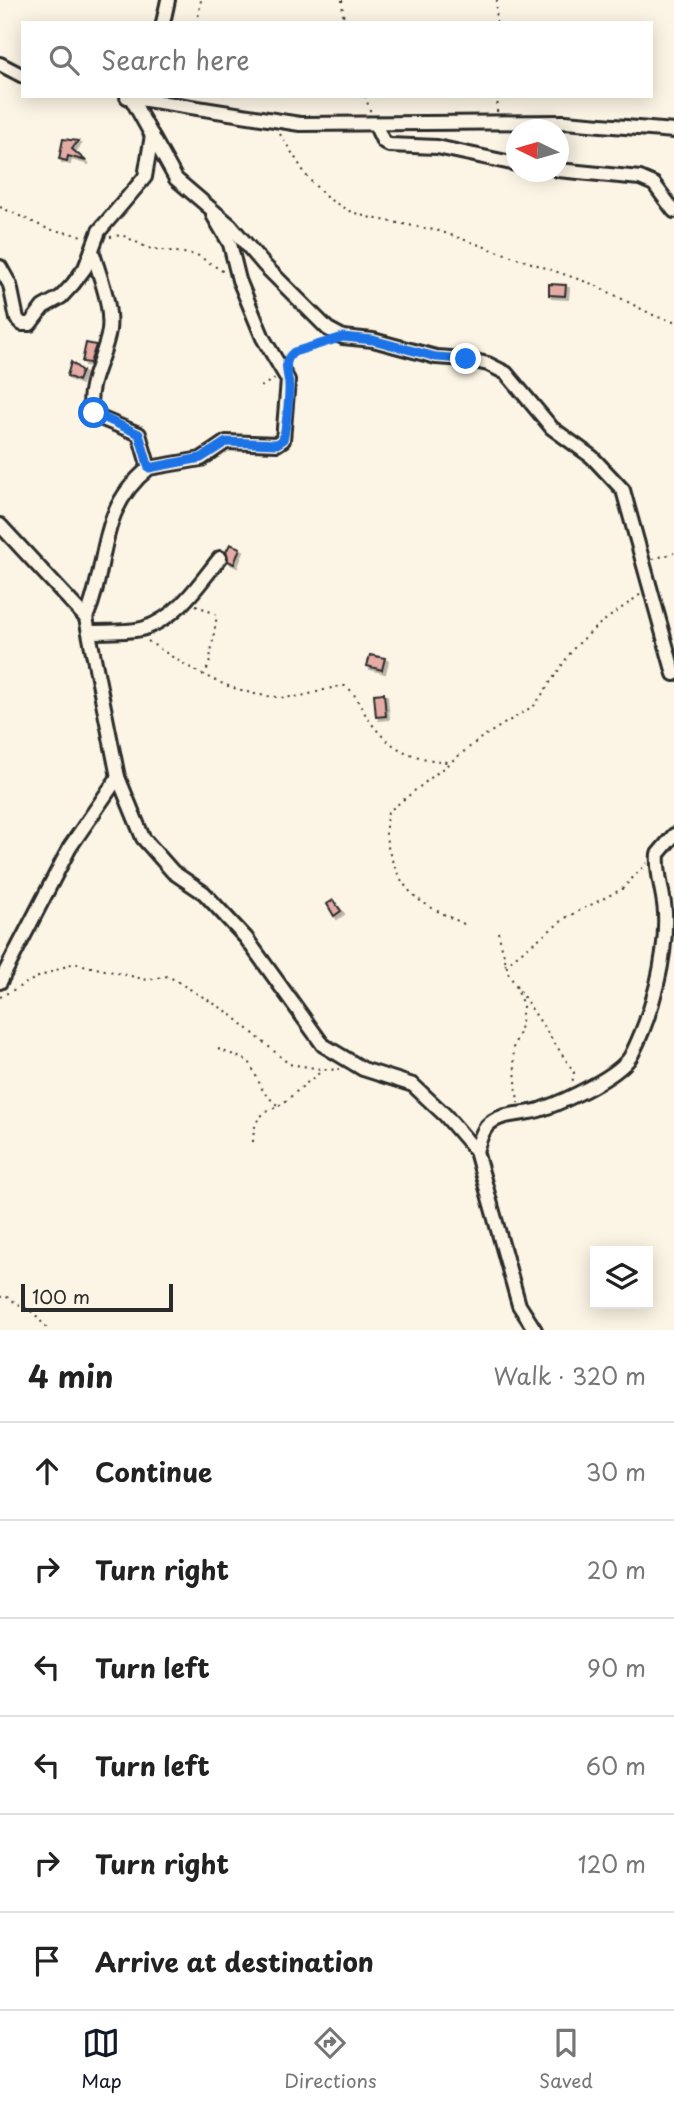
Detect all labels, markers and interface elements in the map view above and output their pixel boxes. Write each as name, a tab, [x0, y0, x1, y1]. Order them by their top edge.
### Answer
search box	[21, 21, 653, 98]
text: Search here	[101, 40, 250, 79]
icon: search	[45, 41, 83, 79]
north arrow	[506, 119, 569, 182]
route end	[450, 343, 481, 374]
route start	[78, 397, 109, 428]
map controls	[590, 1246, 653, 1309]
button: layers	[590, 1246, 653, 1309]
scale bar	[21, 1281, 173, 1313]
text: 100 m	[32, 1282, 90, 1310]
text: 4 min	[28, 1353, 114, 1398]
text: Walk · 320 m	[493, 1358, 646, 1393]
icon: ahead	[28, 1452, 66, 1490]
text: Continue	[95, 1452, 212, 1491]
text: 30 m	[585, 1454, 646, 1489]
icon: right	[28, 1550, 66, 1588]
text: Turn right	[95, 1550, 229, 1589]
text: 20 m	[587, 1552, 646, 1587]
icon: left	[28, 1648, 66, 1686]
text: Turn left	[95, 1648, 210, 1687]
text: 90 m	[587, 1650, 646, 1685]
icon: left	[28, 1746, 66, 1784]
text: Turn left	[95, 1746, 210, 1785]
text: 60 m	[586, 1748, 646, 1783]
icon: right	[28, 1844, 66, 1882]
text: Turn right	[95, 1844, 229, 1883]
text: 120 m	[578, 1846, 646, 1881]
icon: arrive	[28, 1942, 66, 1980]
text: Arrive at destination	[95, 1942, 374, 1981]
tab: Map	[81, 2024, 122, 2094]
tab: Directions	[284, 2024, 377, 2094]
tab: Saved	[539, 2024, 593, 2094]

